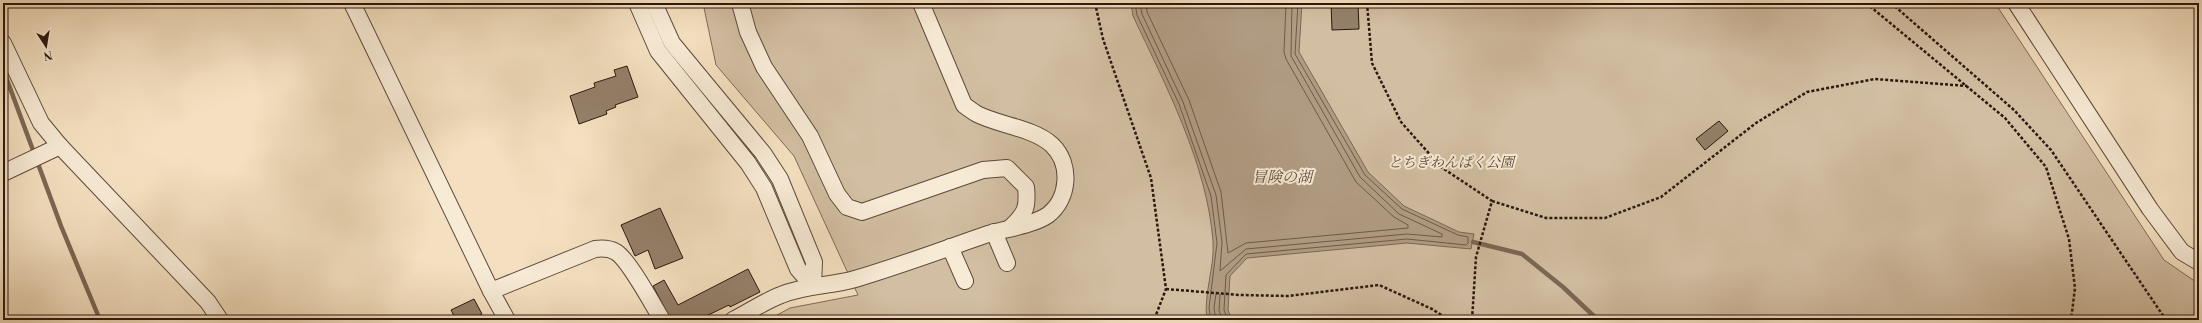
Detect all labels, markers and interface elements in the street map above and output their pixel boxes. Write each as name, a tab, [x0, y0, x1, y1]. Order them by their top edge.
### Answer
north arrow	[26, 26, 66, 66]
text: N	[42, 47, 54, 63]
park label: とちぎわんぱく公園	[1388, 154, 1516, 172]
water label: 冒険の湖	[1252, 168, 1315, 187]

